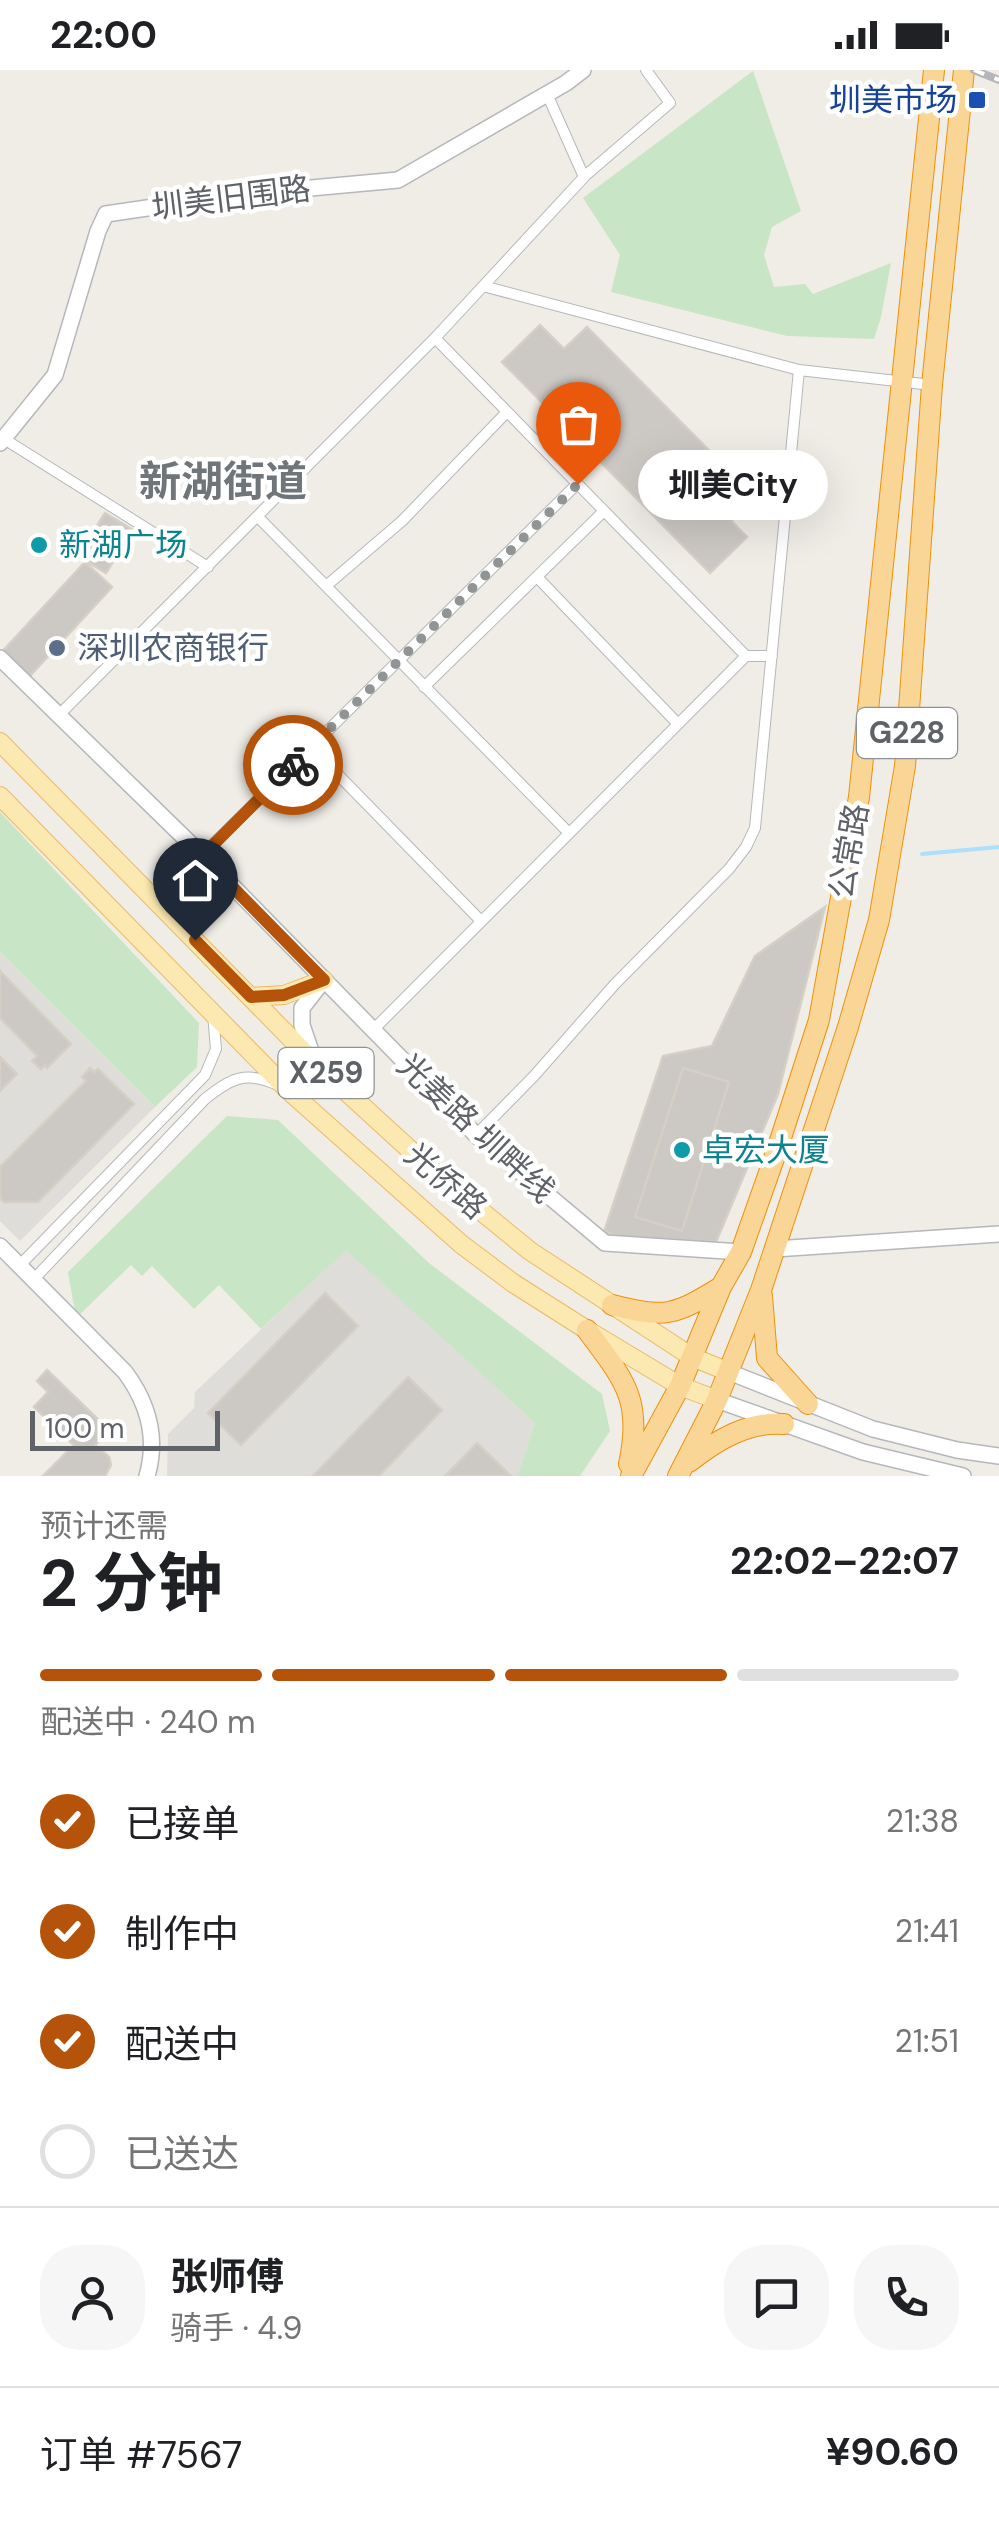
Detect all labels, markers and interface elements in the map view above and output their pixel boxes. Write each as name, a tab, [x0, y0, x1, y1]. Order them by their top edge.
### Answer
text: 22:00	[50, 10, 157, 60]
place label: 圳美市场	[829, 79, 957, 121]
marker: 圳美市场	[966, 89, 988, 111]
street label: 圳美旧围路	[149, 167, 313, 229]
pin	[536, 382, 621, 485]
icon: bag	[551, 397, 606, 452]
callout: 圳美City	[638, 449, 828, 519]
district label: 新湖街道	[139, 454, 307, 509]
text: 圳美City	[668, 464, 798, 506]
place label: 新湖广场	[59, 524, 187, 566]
marker: 新湖广场	[28, 534, 50, 556]
place label: 深圳农商银行	[77, 627, 269, 669]
marker: 深圳农商银行	[46, 637, 68, 659]
road number: G228	[857, 708, 957, 758]
courier	[243, 715, 343, 815]
icon: bike	[266, 738, 321, 793]
street label: 公常路	[820, 800, 878, 902]
pin	[153, 838, 238, 941]
icon: home	[168, 853, 223, 908]
street label: 光姜路 圳畔线	[388, 1044, 564, 1212]
road number: X259	[278, 1048, 374, 1098]
place label: 卓宏大厦	[702, 1129, 830, 1171]
street label: 光侨路	[396, 1134, 496, 1228]
marker: 卓宏大厦	[671, 1139, 693, 1161]
scale bar	[30, 1406, 220, 1450]
text: 100 m	[45, 1410, 124, 1447]
text: 预计还需	[40, 1505, 168, 1547]
text: 22:02–22:07	[730, 1536, 959, 1586]
text: 2 分钟	[40, 1542, 223, 1626]
text: 配送中 · 240 m	[40, 1701, 256, 1743]
icon: check	[40, 1794, 95, 1849]
text: 已接单	[125, 1799, 239, 1849]
text: 21:38	[886, 1800, 959, 1842]
icon: check	[40, 1904, 95, 1959]
text: 制作中	[125, 1909, 239, 1959]
text: 21:41	[895, 1910, 959, 1952]
icon: check	[40, 2014, 95, 2069]
text: 配送中	[125, 2019, 239, 2069]
text: 21:51	[895, 2020, 959, 2062]
text: 已送达	[125, 2129, 239, 2179]
button: person	[40, 2245, 145, 2350]
button: chat	[724, 2245, 829, 2350]
button: phone	[854, 2245, 959, 2350]
text: 张师傅	[170, 2252, 284, 2302]
text: 骑手 · 4.9	[170, 2307, 302, 2349]
text: ¥90.60	[826, 2427, 959, 2477]
text: 订单 #7567	[40, 2430, 242, 2480]

